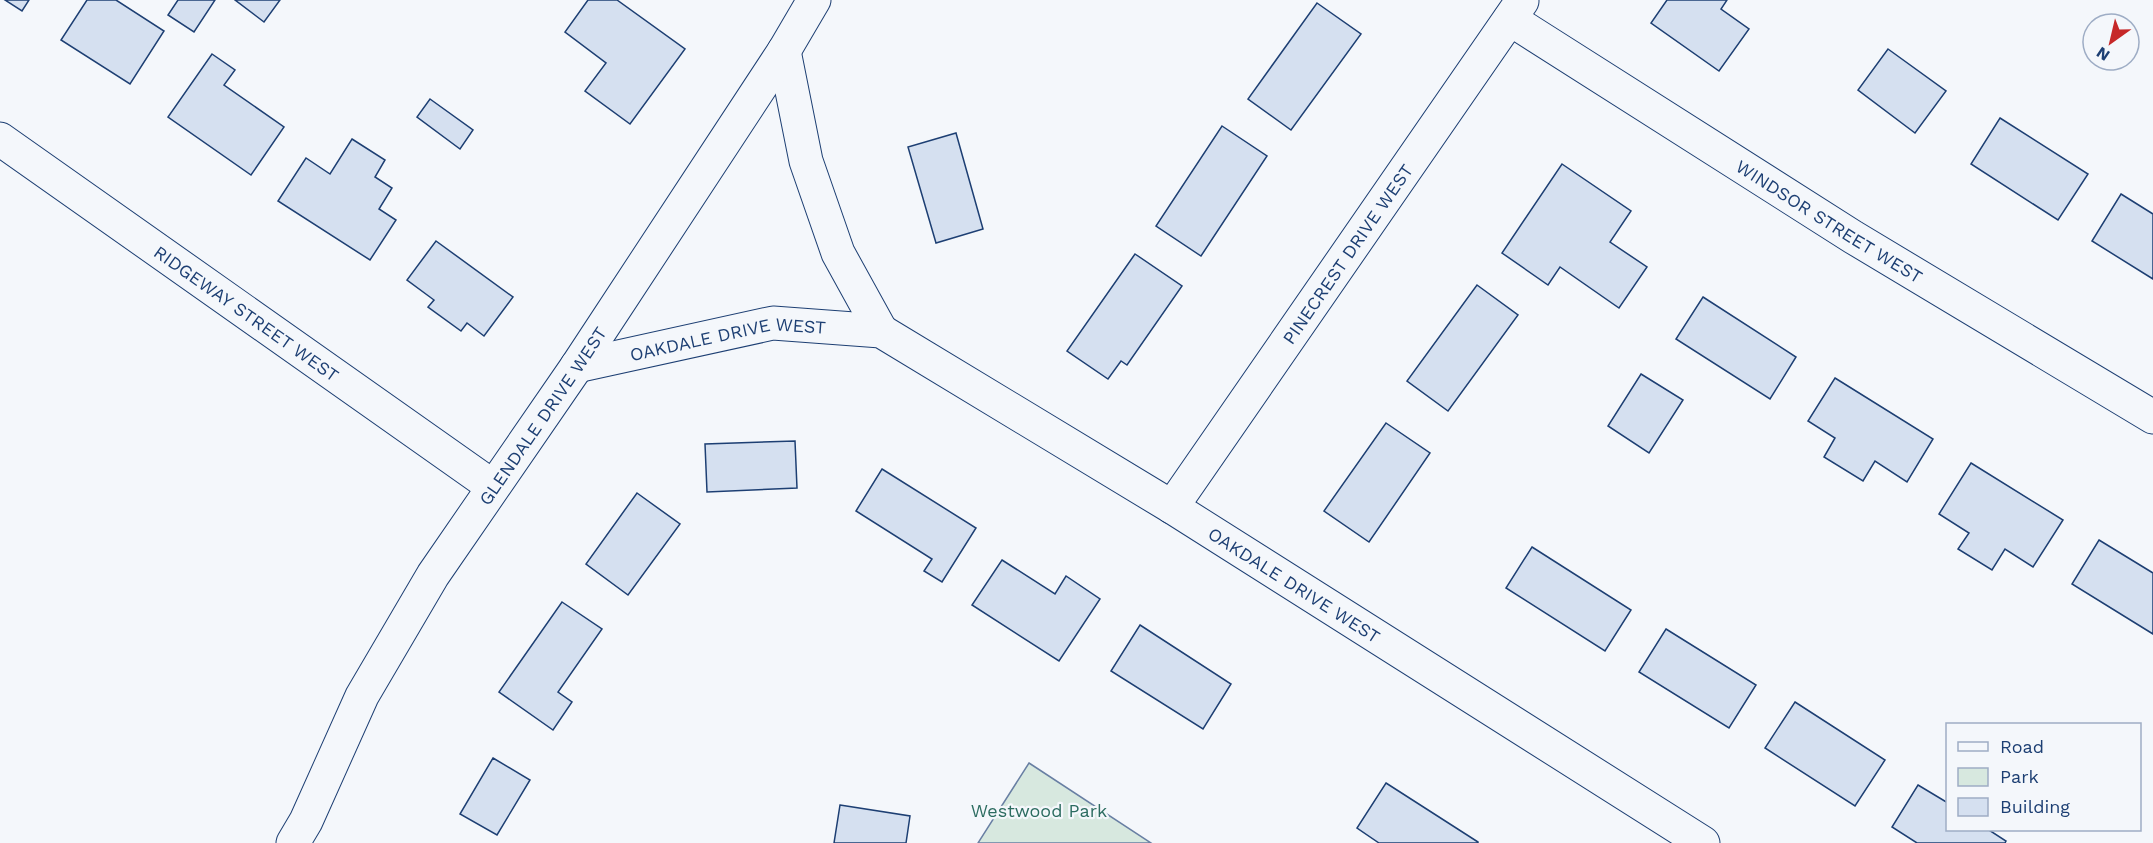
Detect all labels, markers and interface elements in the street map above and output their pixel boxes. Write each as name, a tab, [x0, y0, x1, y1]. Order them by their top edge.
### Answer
north arrow	[2081, 12, 2141, 72]
text: N	[2093, 43, 2113, 65]
street label: WINDSOR STREET WEST	[1732, 155, 1927, 287]
street label: PINECREST DRIVE WEST	[1278, 160, 1417, 348]
street label: RIDGEWAY STREET WEST	[150, 241, 343, 386]
street label: OAKDALE DRIVE WEST	[628, 312, 827, 365]
street label: GLENDALE DRIVE WEST	[474, 323, 611, 509]
street label: OAKDALE DRIVE WEST	[1205, 522, 1385, 647]
legend	[1946, 723, 2141, 831]
text: Road	[2000, 736, 2044, 757]
text: Park	[2000, 766, 2039, 787]
text: Building	[2000, 796, 2070, 817]
park label: Westwood Park	[971, 800, 1107, 821]

